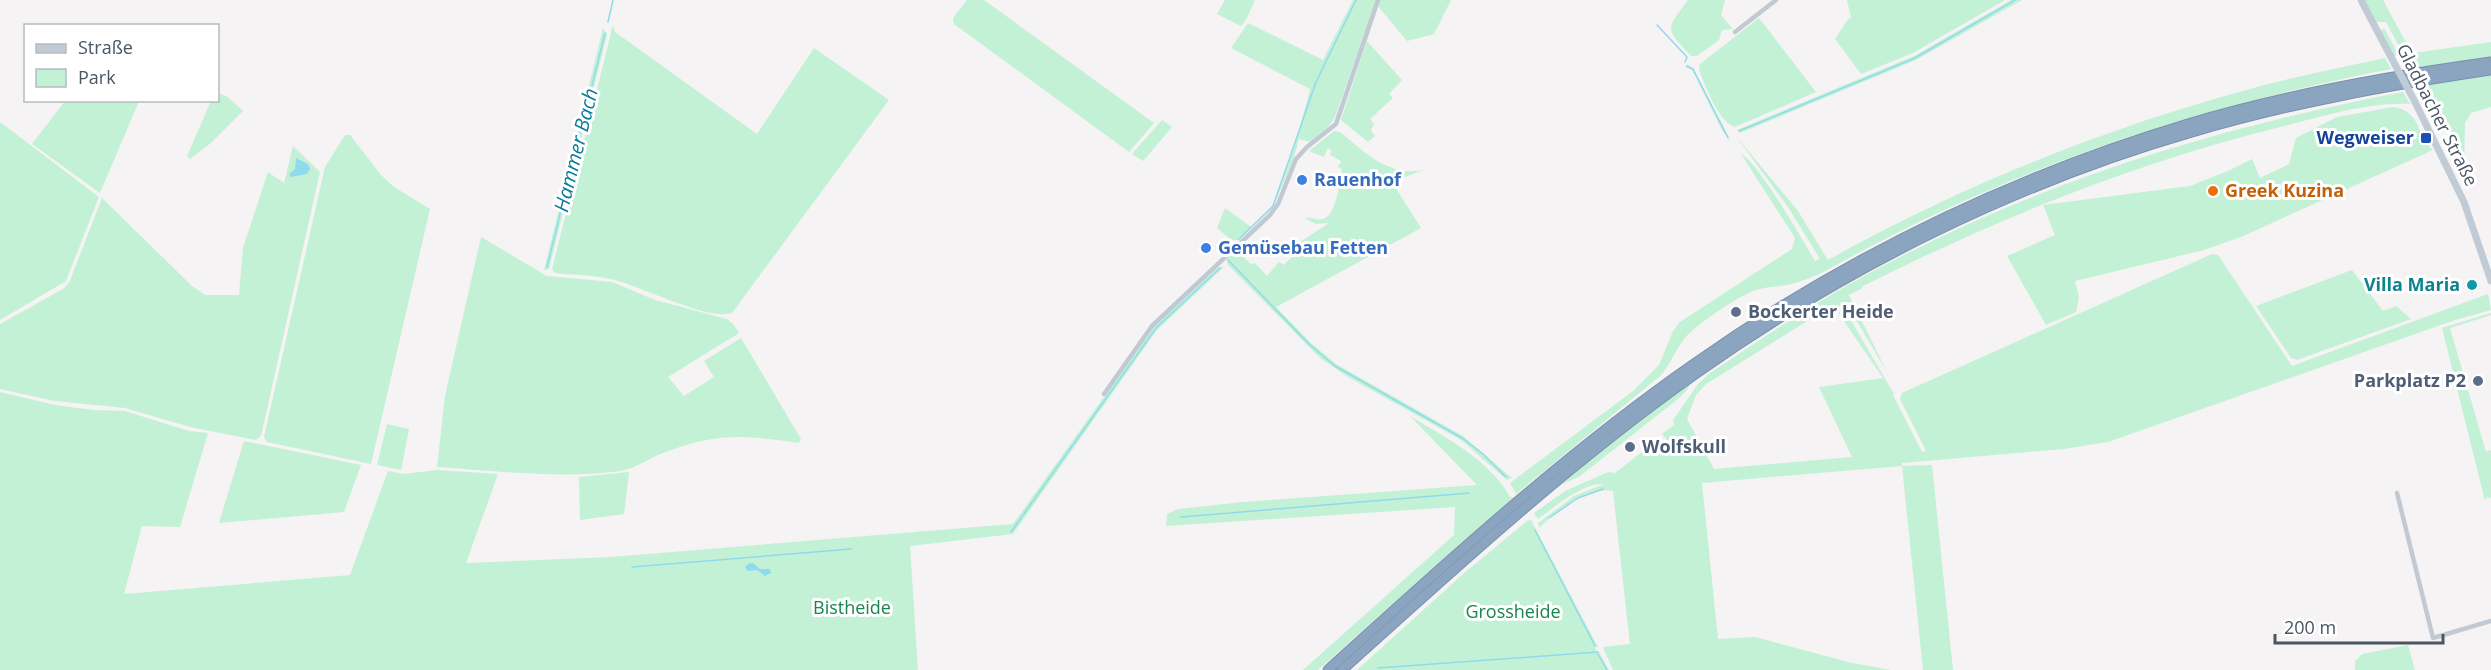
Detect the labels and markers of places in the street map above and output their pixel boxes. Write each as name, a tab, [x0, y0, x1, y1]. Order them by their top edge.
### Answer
place label: Wegweiser	[2317, 125, 2414, 149]
marker: Wegweiser	[2419, 131, 2433, 145]
place label: Rauenhof	[1314, 167, 1402, 191]
marker: Rauenhof	[1295, 173, 1309, 187]
place label: Greek Kuzina	[2225, 178, 2344, 202]
marker: Greek Kuzina	[2206, 184, 2220, 198]
place label: Gemüsebau Fetten	[1218, 235, 1388, 259]
marker: Gemüsebau Fetten	[1199, 241, 1213, 255]
place label: Villa Maria	[2364, 272, 2460, 296]
marker: Villa Maria	[2465, 278, 2479, 292]
place label: Bockerter Heide	[1748, 299, 1894, 323]
marker: Bockerter Heide	[1729, 305, 1743, 319]
place label: Parkplatz P2	[2354, 368, 2466, 392]
marker: Parkplatz P2	[2471, 374, 2485, 388]
place label: Wolfskull	[1642, 434, 1726, 458]
marker: Wolfskull	[1623, 440, 1637, 454]

